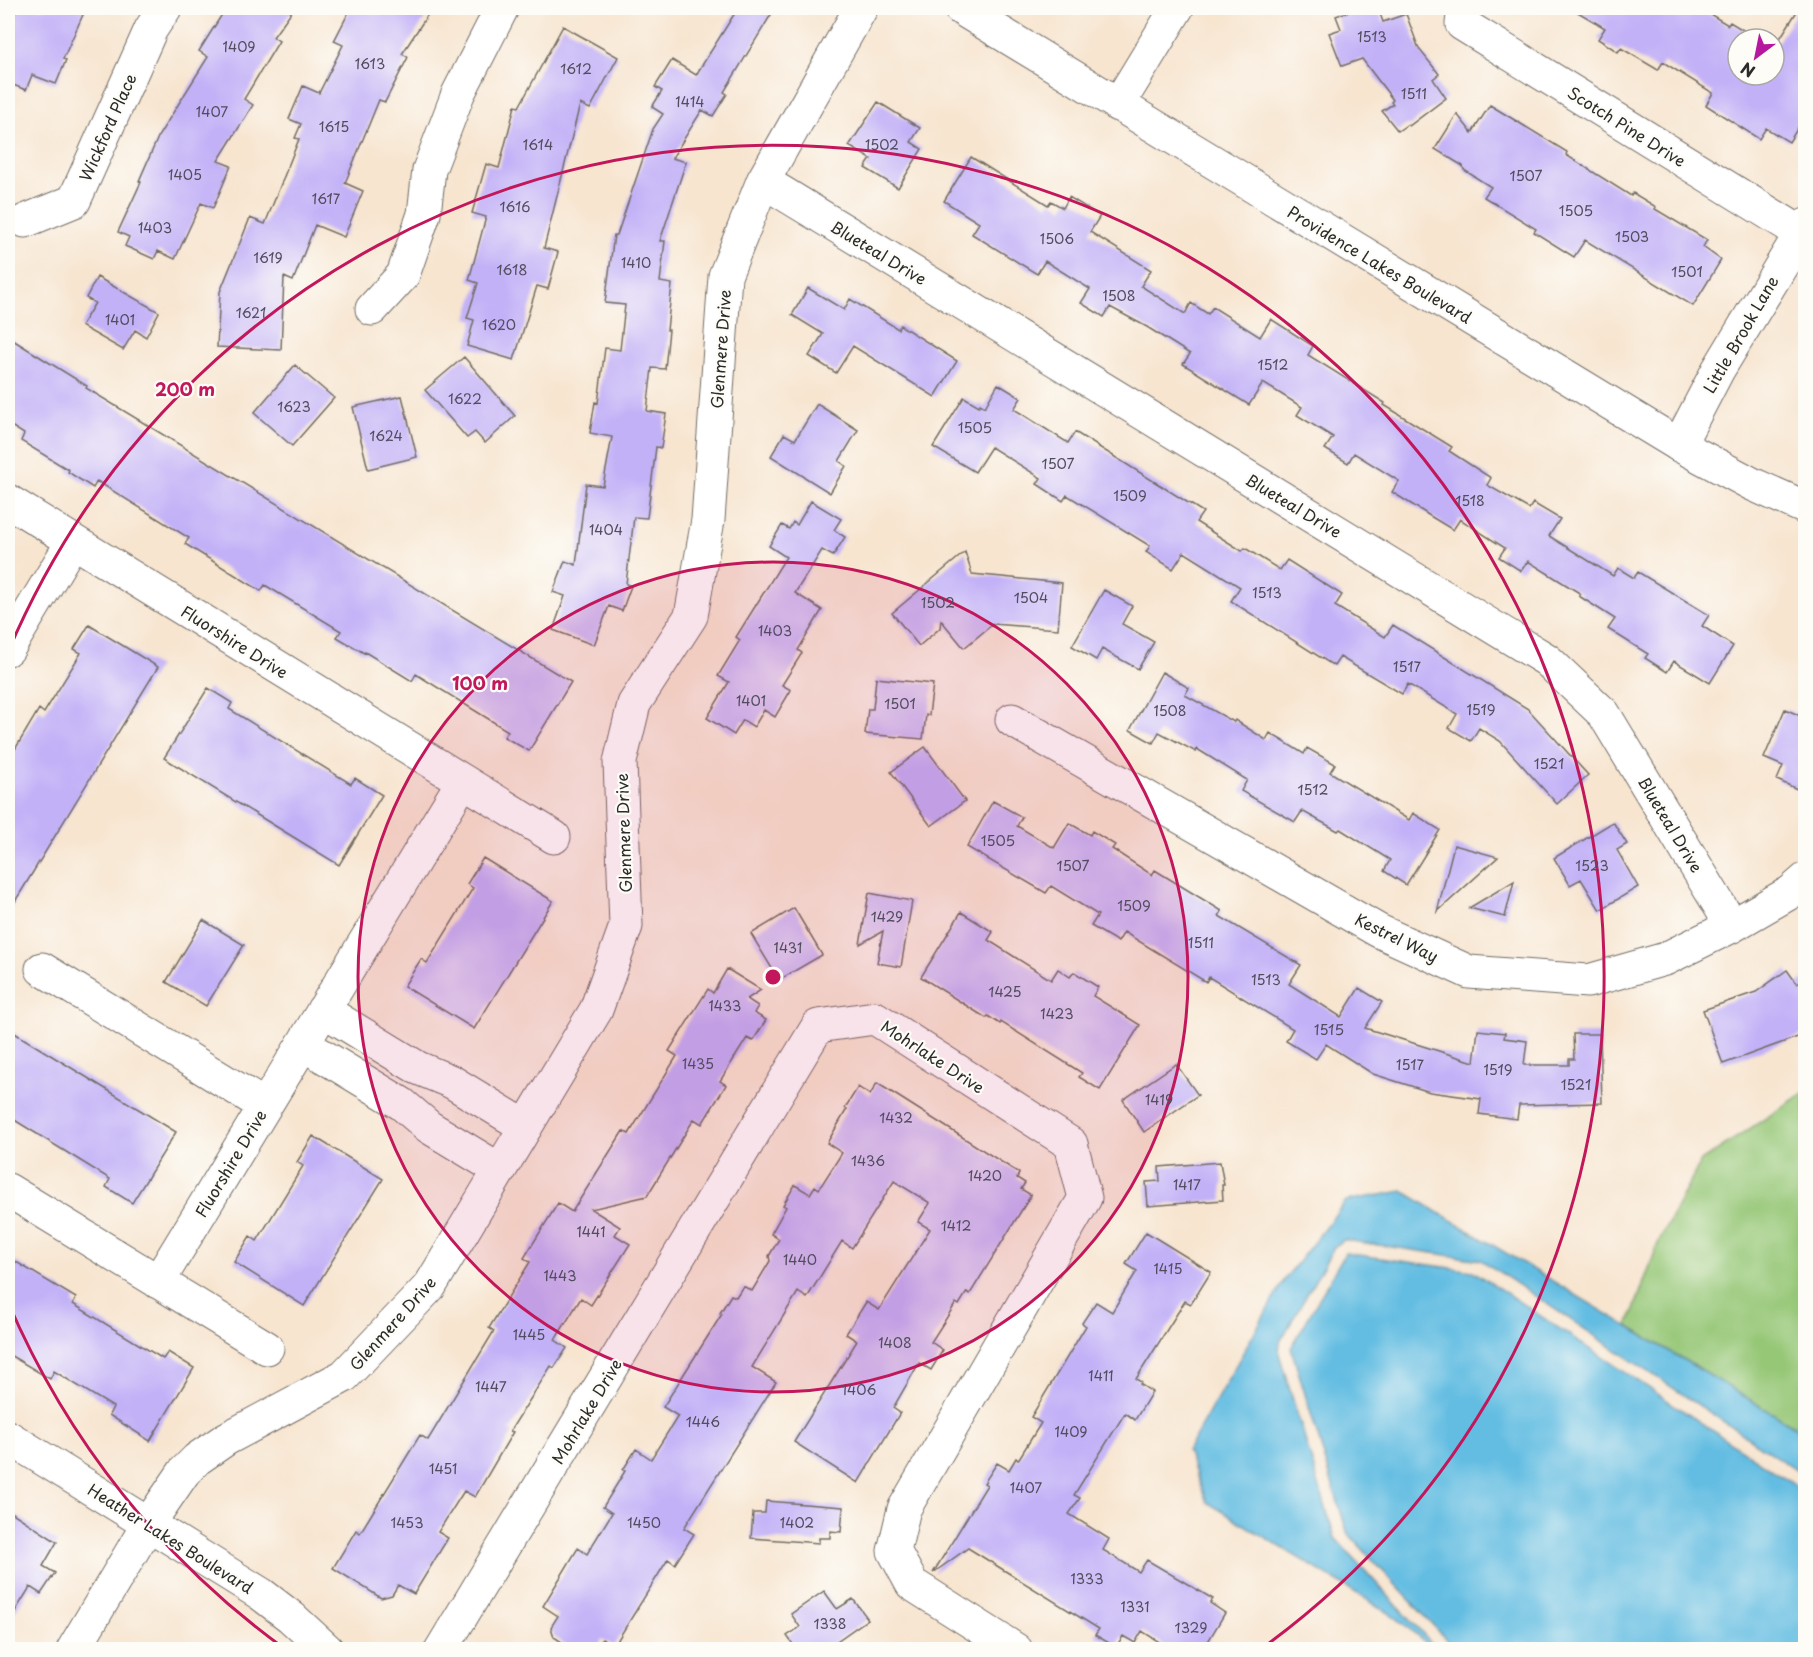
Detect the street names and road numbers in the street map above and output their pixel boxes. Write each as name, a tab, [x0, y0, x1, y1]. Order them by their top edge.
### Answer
street label: Wickford Place	[72, 69, 142, 185]
street label: Scotch Pine Drive	[1563, 80, 1691, 172]
street label: Providence Lakes Boulevard	[1283, 199, 1477, 329]
street label: Blueteal Drive	[826, 214, 932, 290]
street label: Little Brook Lane	[1697, 271, 1783, 397]
street label: Glenmere Drive	[704, 289, 736, 409]
street label: Blueteal Drive	[1241, 467, 1347, 543]
street label: Fluorshire Drive	[177, 599, 293, 683]
street label: Blueteal Drive	[1633, 771, 1709, 877]
street label: Glenmere Drive	[609, 773, 637, 893]
street label: Kestrel Way	[1351, 906, 1443, 968]
street label: Mohrlake Drive	[876, 1013, 990, 1099]
street label: Fluorshire Drive	[188, 1105, 272, 1221]
street label: Glenmere Drive	[343, 1271, 441, 1375]
street label: Mohrlake Drive	[545, 1354, 627, 1468]
street label: Heather Lakes Boulevard	[84, 1477, 258, 1599]

